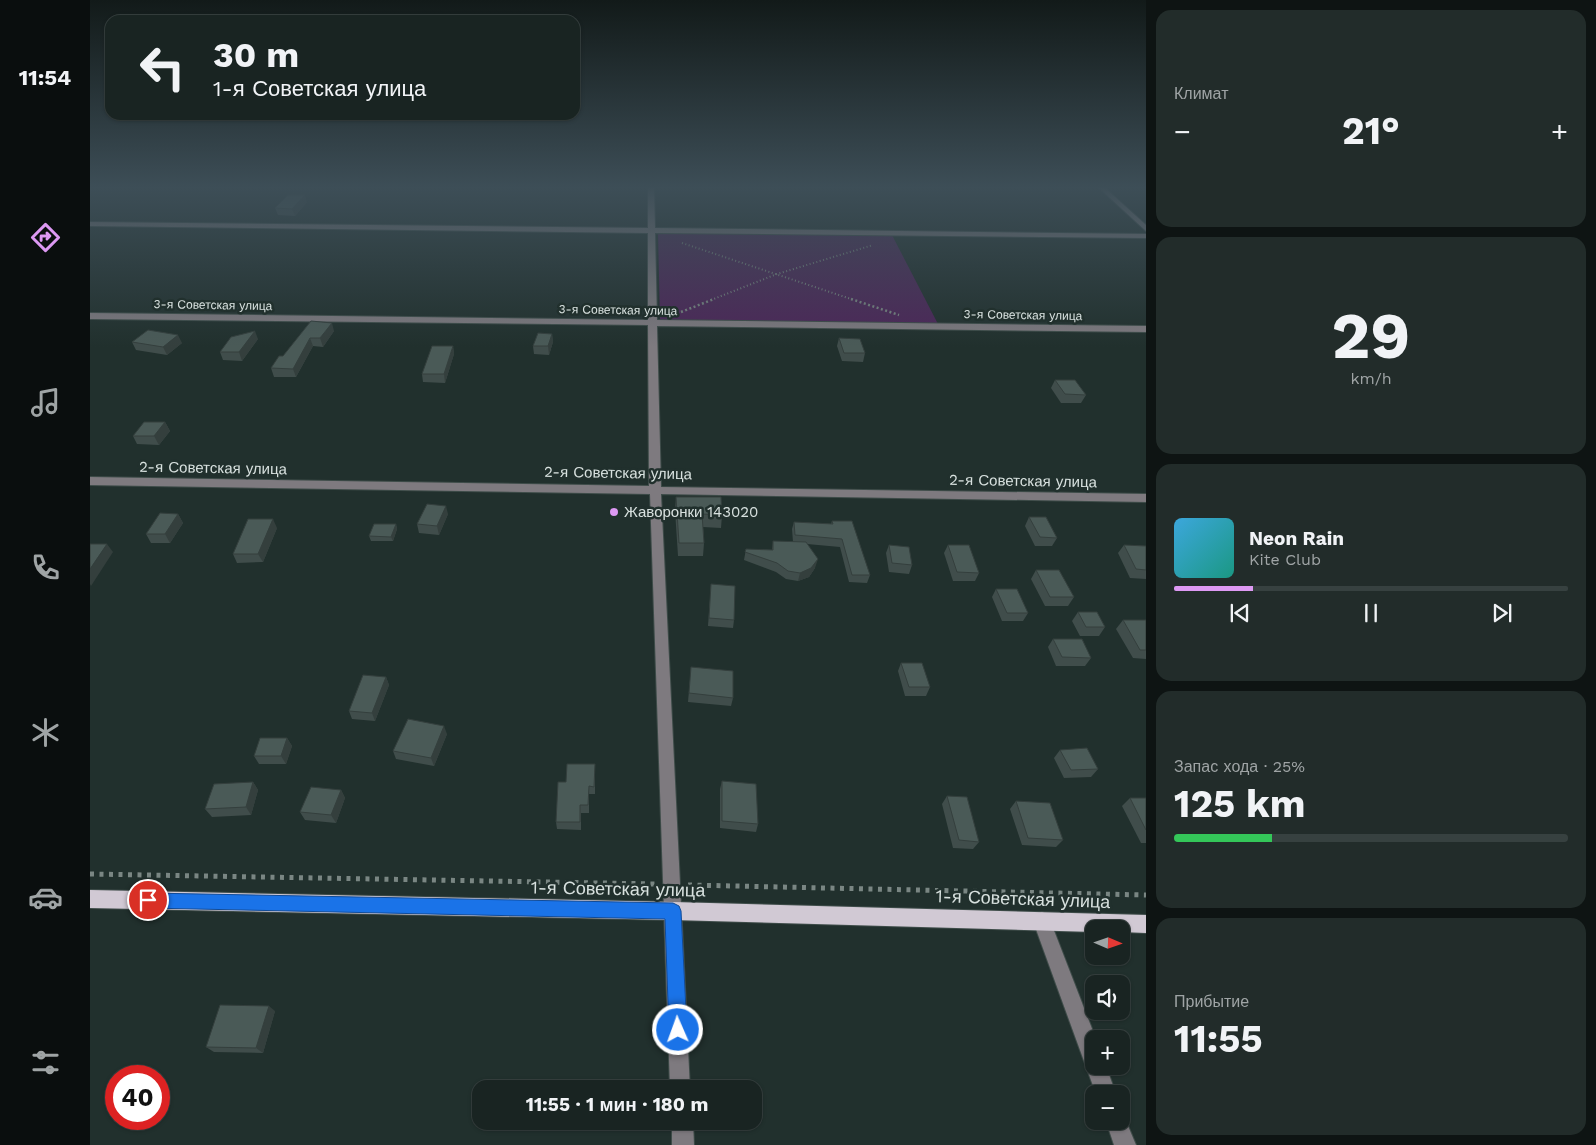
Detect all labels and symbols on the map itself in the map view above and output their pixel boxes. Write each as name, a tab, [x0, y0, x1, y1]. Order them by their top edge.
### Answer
street label: 3-я Советская улица	[154, 297, 273, 313]
street label: 3-я Советская улица	[559, 302, 678, 318]
street label: 3-я Советская улица	[964, 307, 1083, 323]
street label: 2-я Советская улица	[139, 458, 288, 478]
street label: 2-я Советская улица	[544, 463, 693, 483]
street label: 2-я Советская улица	[949, 471, 1098, 491]
place label: Жаворонки 143020	[624, 503, 758, 521]
marker: Жаворонки 143020	[608, 506, 620, 518]
street label: 1-я Советская улица	[531, 876, 706, 901]
pin	[127, 879, 169, 921]
street label: 1-я Советская улица	[935, 885, 1112, 912]
north arrow	[1085, 920, 1130, 965]
position arrow	[651, 1003, 703, 1055]
speed limit sign: 40	[105, 1065, 170, 1130]

